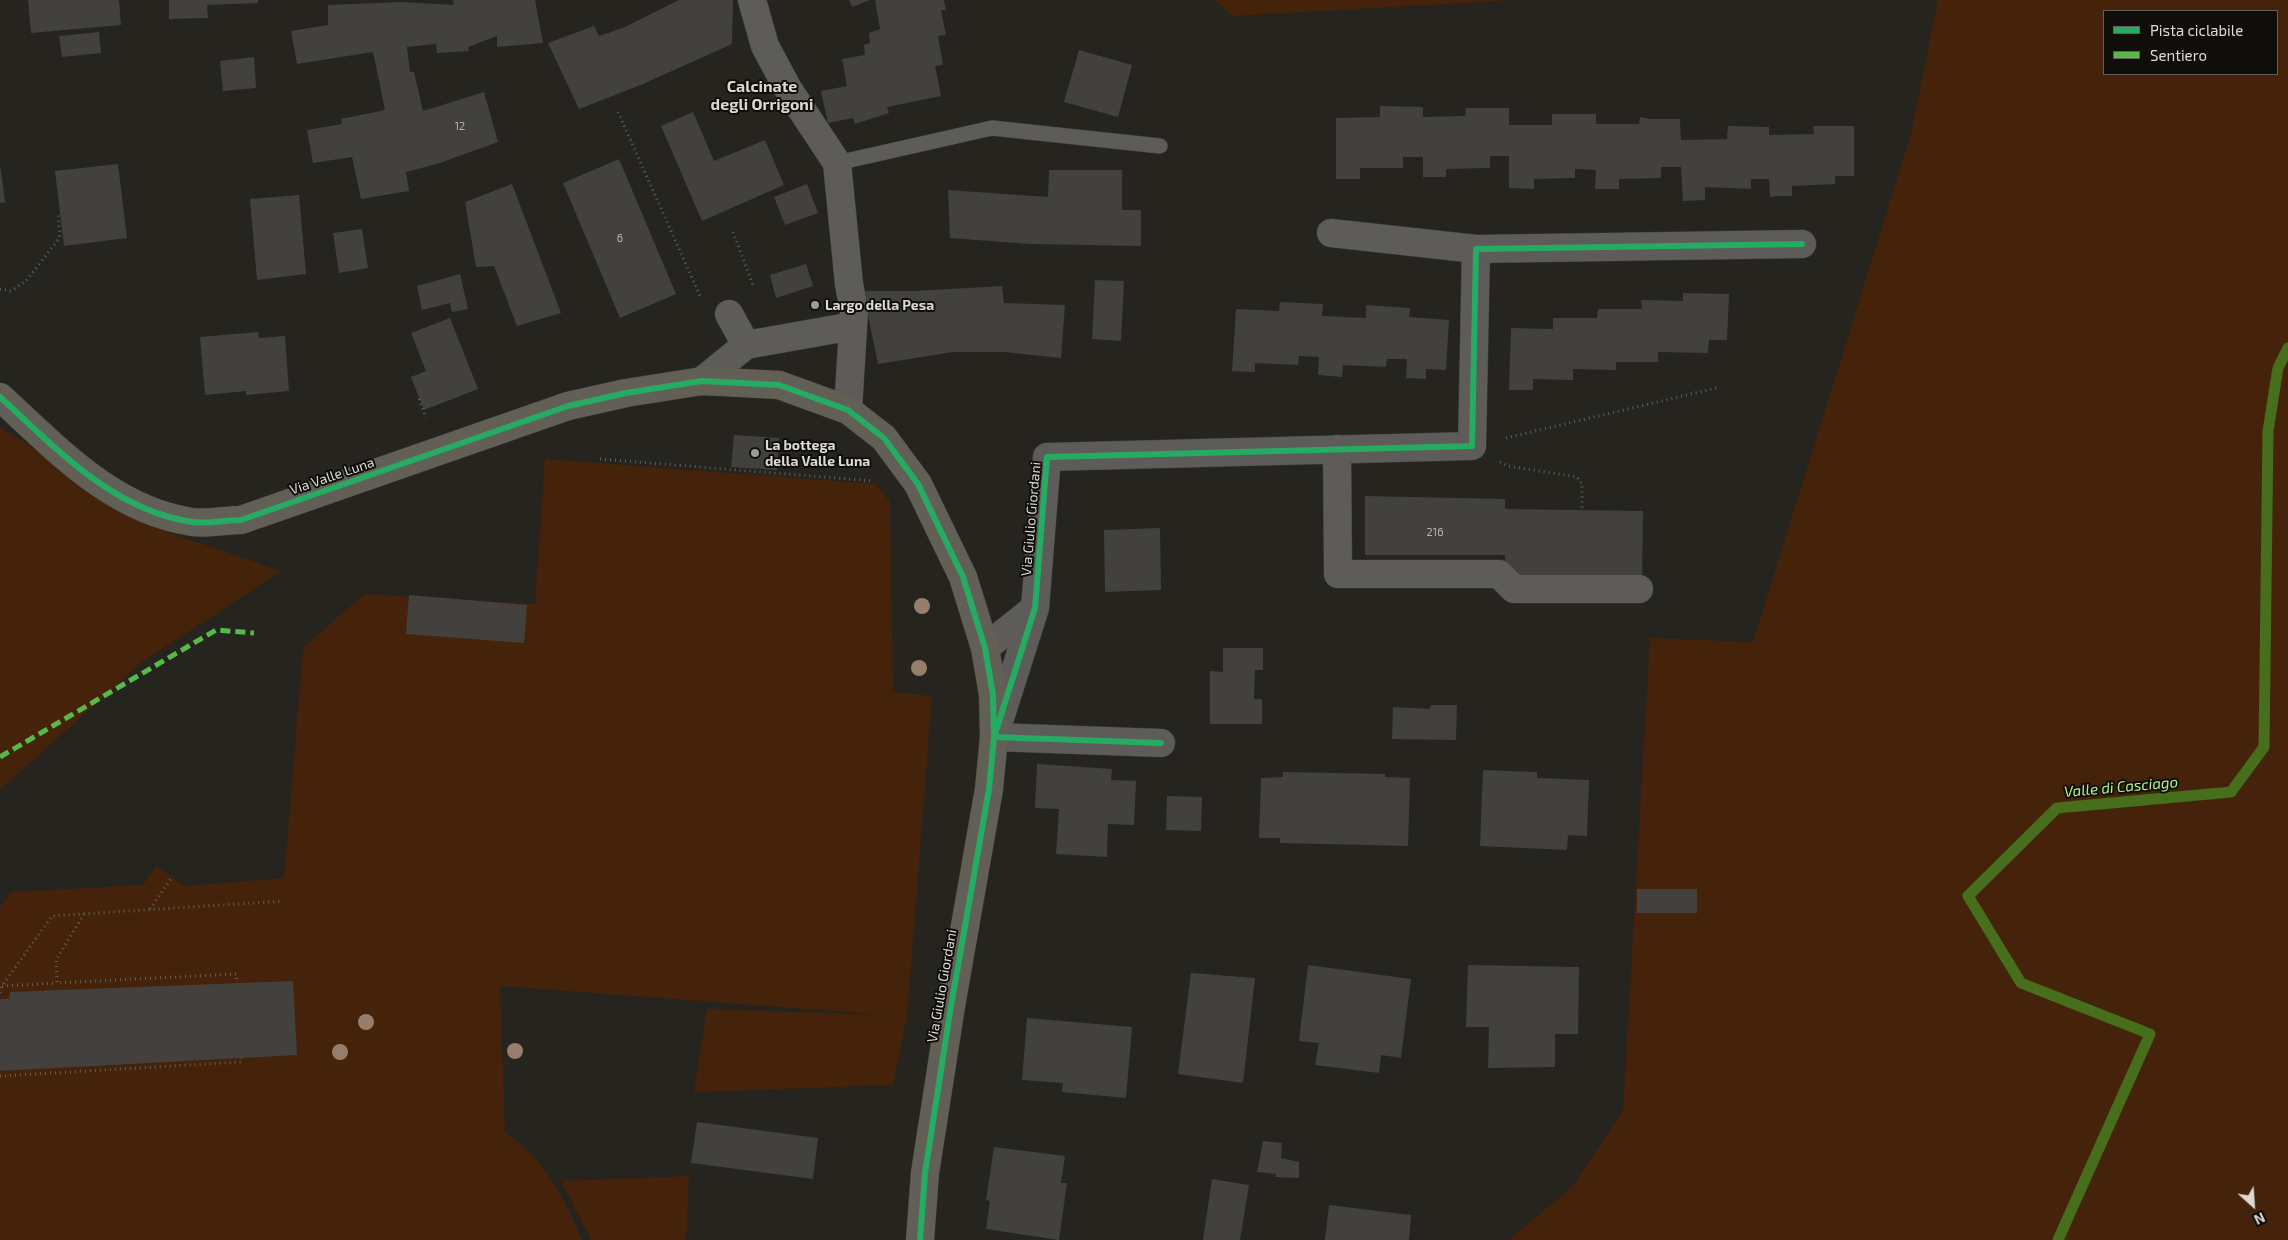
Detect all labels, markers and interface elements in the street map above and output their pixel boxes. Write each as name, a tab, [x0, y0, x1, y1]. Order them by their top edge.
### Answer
legend	[2103, 10, 2278, 75]
text: Pista ciclabile	[2150, 21, 2243, 39]
text: Sentiero	[2150, 46, 2207, 64]
district label: Calcinate degli Orrigoni	[711, 77, 813, 115]
house number: 12	[455, 119, 465, 133]
house number: 6	[617, 231, 623, 245]
place label: Largo della Pesa	[825, 297, 934, 313]
marker: Largo della Pesa	[809, 299, 821, 311]
place label: La bottega della Valle Luna	[765, 437, 870, 470]
marker: La bottega della Valle Luna	[749, 447, 761, 459]
street label: Via Valle Luna	[287, 454, 377, 498]
street label: Via Giulio Giordani	[1018, 461, 1044, 577]
house number: 216	[1427, 525, 1443, 539]
water label: Valle di Casciago	[2063, 773, 2179, 801]
street label: Via Giulio Giordani	[924, 928, 960, 1044]
north arrow	[2228, 1180, 2278, 1230]
text: N	[2252, 1209, 2268, 1229]

